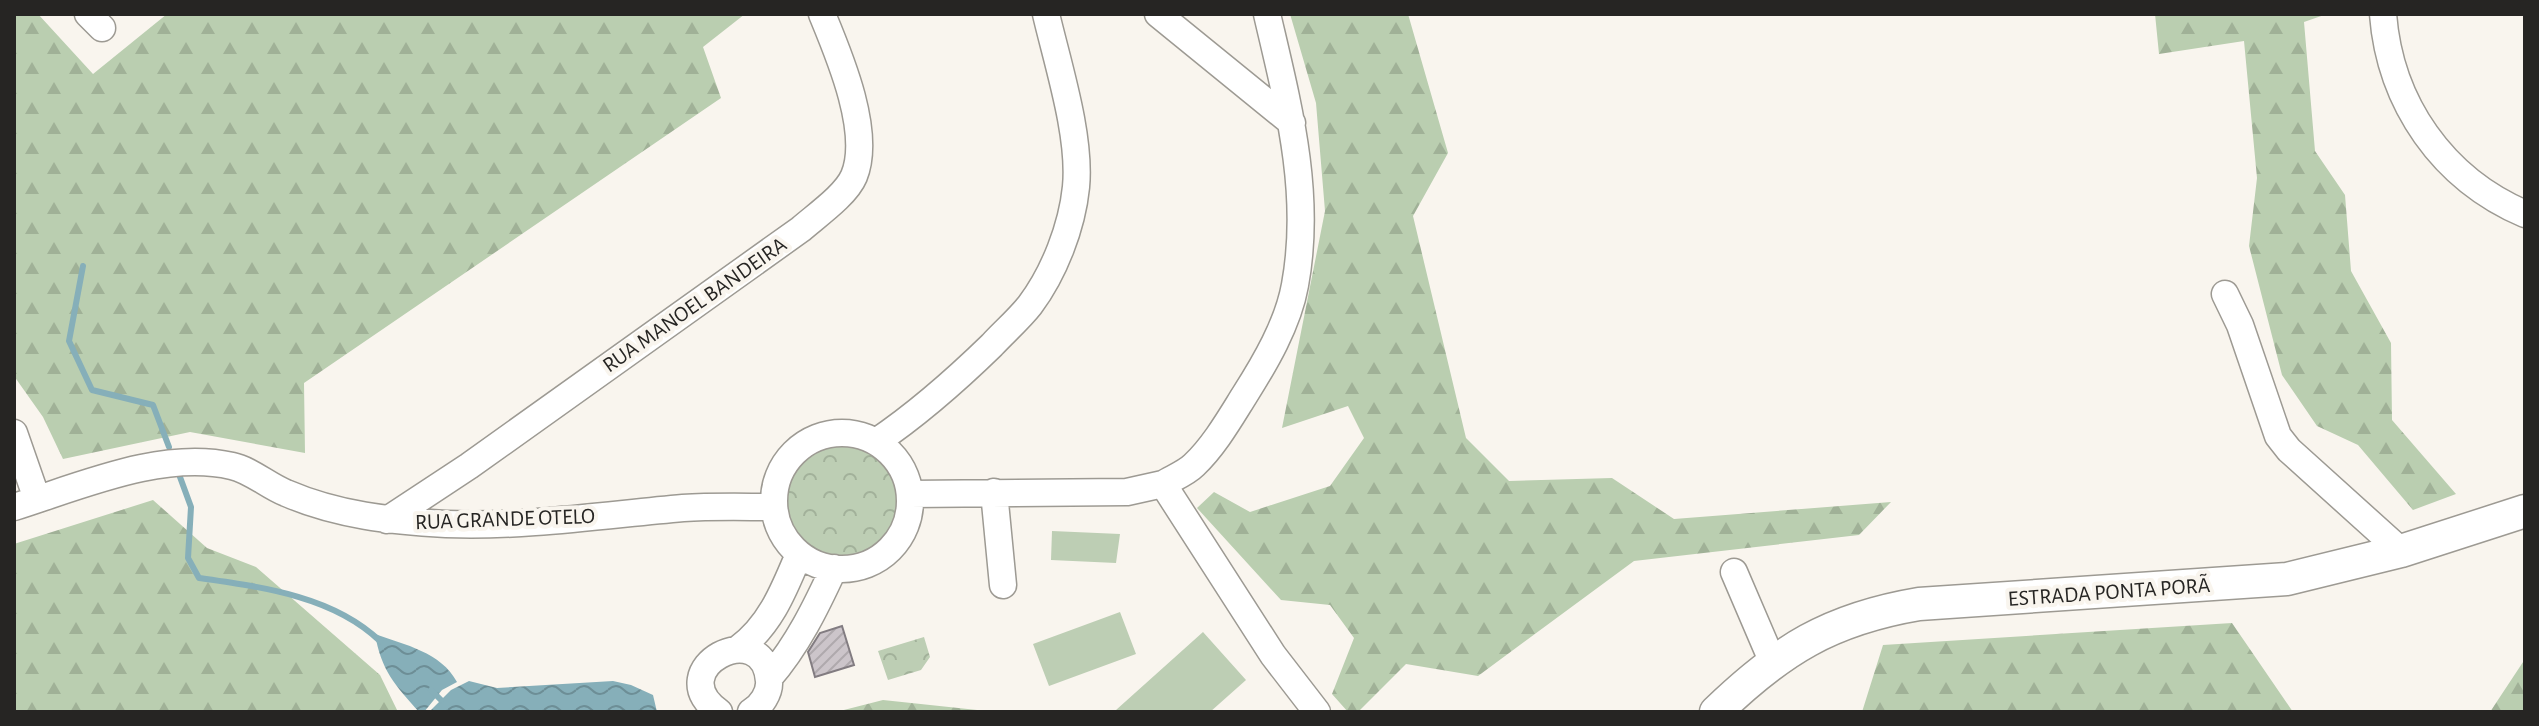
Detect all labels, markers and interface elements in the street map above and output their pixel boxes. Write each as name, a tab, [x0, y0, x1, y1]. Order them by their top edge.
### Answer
street label: RUA MANOEL BANDEIRA	[599, 233, 791, 377]
street label: RUA GRANDE OTELO	[415, 505, 595, 533]
street label: ESTRADA PONTA PORÃ	[2007, 573, 2211, 610]

